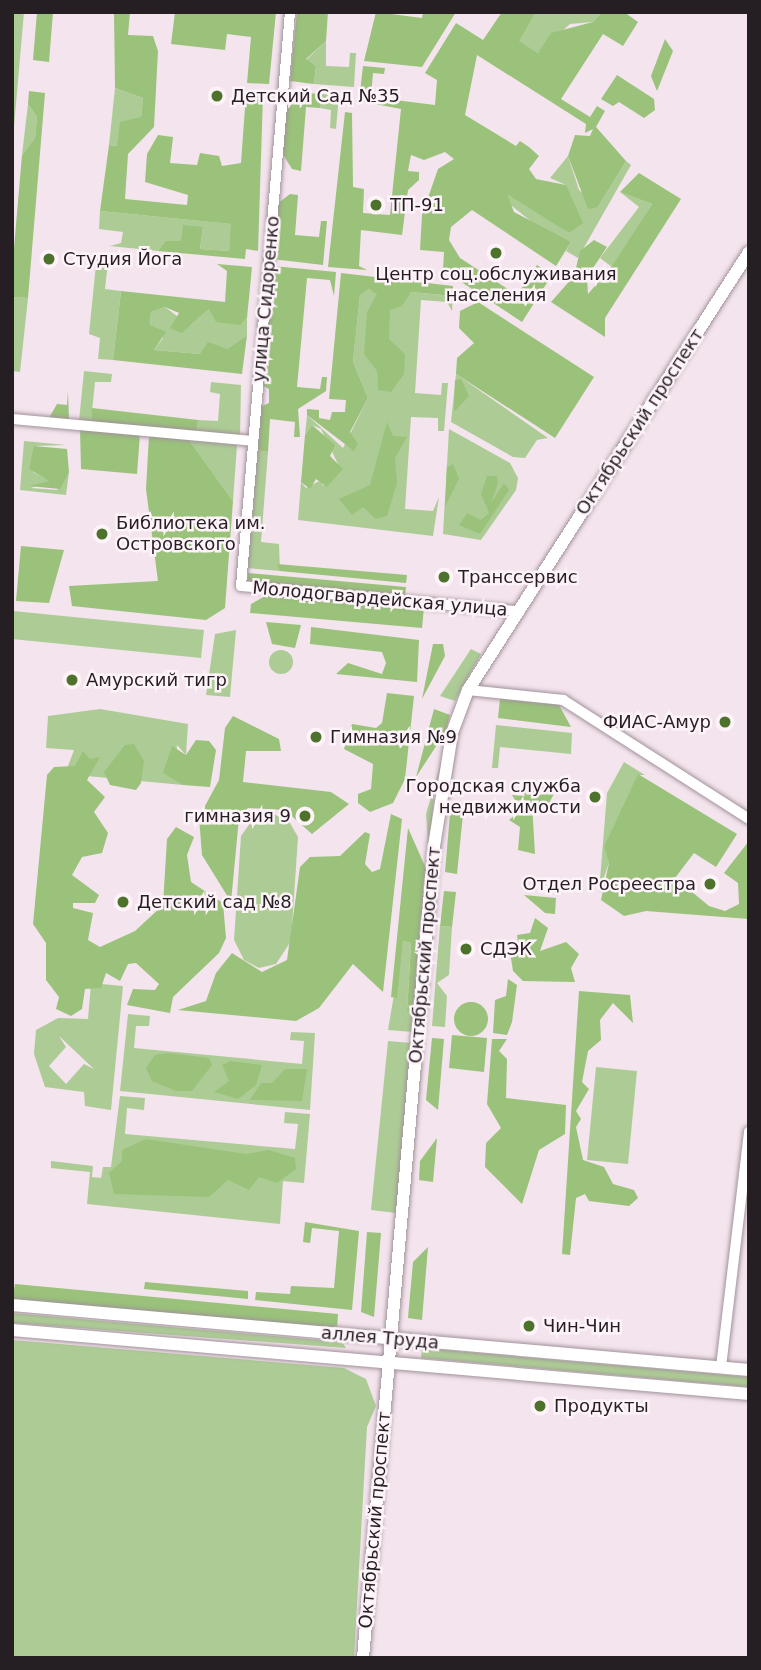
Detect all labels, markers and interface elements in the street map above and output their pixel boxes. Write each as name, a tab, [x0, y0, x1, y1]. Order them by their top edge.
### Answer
place label: Детский Сад №35	[231, 85, 400, 107]
marker: Детский Сад №35	[209, 88, 225, 104]
place label: ТП-91	[390, 194, 444, 216]
marker: ТП-91	[368, 197, 384, 213]
street label: улица Сидоренко	[248, 215, 284, 383]
marker: Центр соц.обслуживания населения	[488, 245, 504, 261]
place label: Студия Йога	[63, 248, 182, 270]
marker: Студия Йога	[41, 251, 57, 267]
place label: Центр соц.обслуживания населения	[375, 264, 617, 306]
street label: Октябрьский проспект	[572, 325, 708, 519]
place label: Библиотека им. Островского	[116, 513, 266, 556]
marker: Библиотека им. Островского	[94, 526, 110, 542]
place label: Транссервис	[458, 566, 578, 588]
marker: Транссервис	[436, 569, 452, 585]
street label: Молодогвардейская улица	[252, 577, 508, 621]
place label: Амурский тигр	[86, 669, 227, 691]
marker: Амурский тигр	[64, 672, 80, 688]
place label: ФИАС-Амур	[603, 711, 711, 733]
marker: ФИАС-Амур	[717, 714, 733, 730]
place label: Гимназия №9	[330, 726, 457, 748]
marker: Гимназия №9	[308, 729, 324, 745]
place label: Городская служба недвижимости	[405, 776, 581, 818]
marker: Городская служба недвижимости	[587, 789, 603, 805]
place label: гимназия 9	[184, 805, 291, 827]
marker: гимназия 9	[297, 808, 313, 824]
street label: Октябрьский проспект	[405, 846, 445, 1064]
place label: Отдел Росреестра	[522, 873, 696, 895]
marker: Отдел Росреестра	[702, 876, 718, 892]
place label: Детский сад №8	[137, 891, 292, 913]
marker: Детский сад №8	[115, 894, 131, 910]
place label: СДЭК	[480, 938, 532, 960]
marker: СДЭК	[458, 941, 474, 957]
place label: Чин-Чин	[543, 1315, 621, 1337]
marker: Чин-Чин	[521, 1318, 537, 1334]
street label: аллея Труда	[320, 1322, 440, 1354]
place label: Продукты	[554, 1395, 649, 1417]
marker: Продукты	[532, 1398, 548, 1414]
street label: Октябрьский проспект	[355, 1411, 395, 1629]

